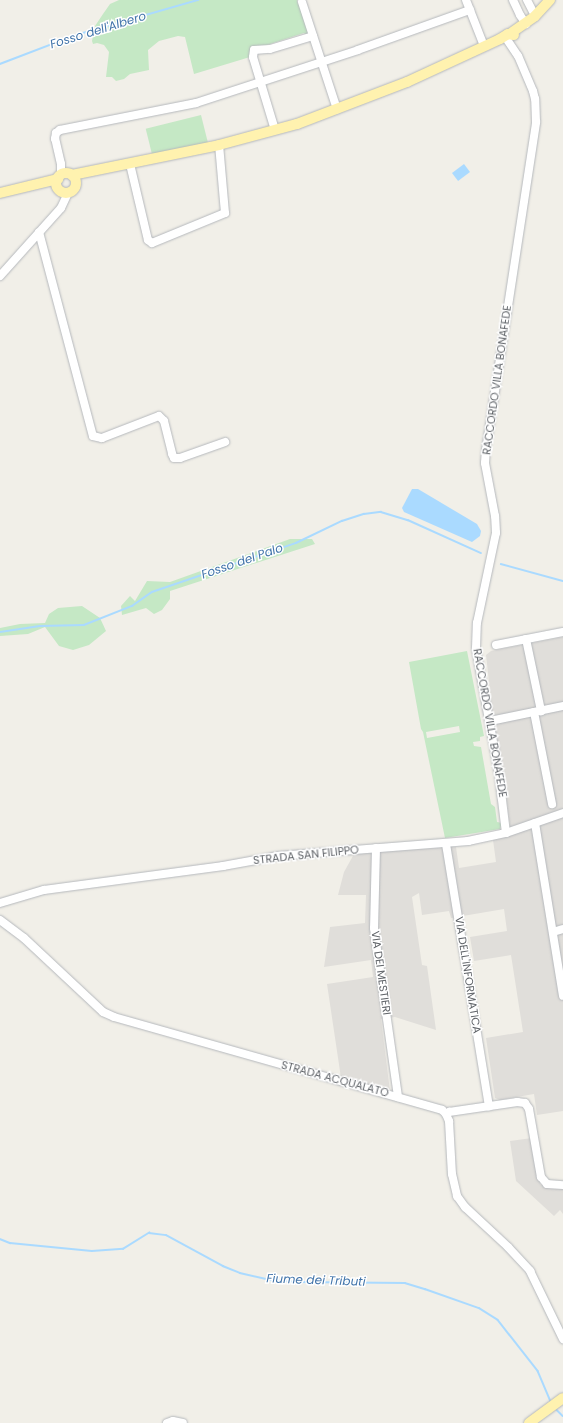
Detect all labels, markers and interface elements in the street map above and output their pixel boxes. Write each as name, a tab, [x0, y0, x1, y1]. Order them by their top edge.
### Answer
water label: Fosso dell'Albero	[48, 9, 148, 51]
street label: RACCORDO VILLA BONAFEDE	[480, 304, 514, 456]
water label: Fosso del Palo	[199, 540, 285, 582]
street label: RACCORDO VILLA BONAFEDE	[470, 648, 510, 798]
street label: STRADA SAN FILIPPO	[252, 843, 360, 867]
street label: VIA DELL'INFORMATICA	[452, 916, 484, 1034]
street label: VIA DEI MESTIERI	[369, 930, 393, 1016]
street label: STRADA ACQUALATO	[280, 1058, 390, 1100]
water label: Fiume dei Tributi	[266, 1271, 366, 1289]

